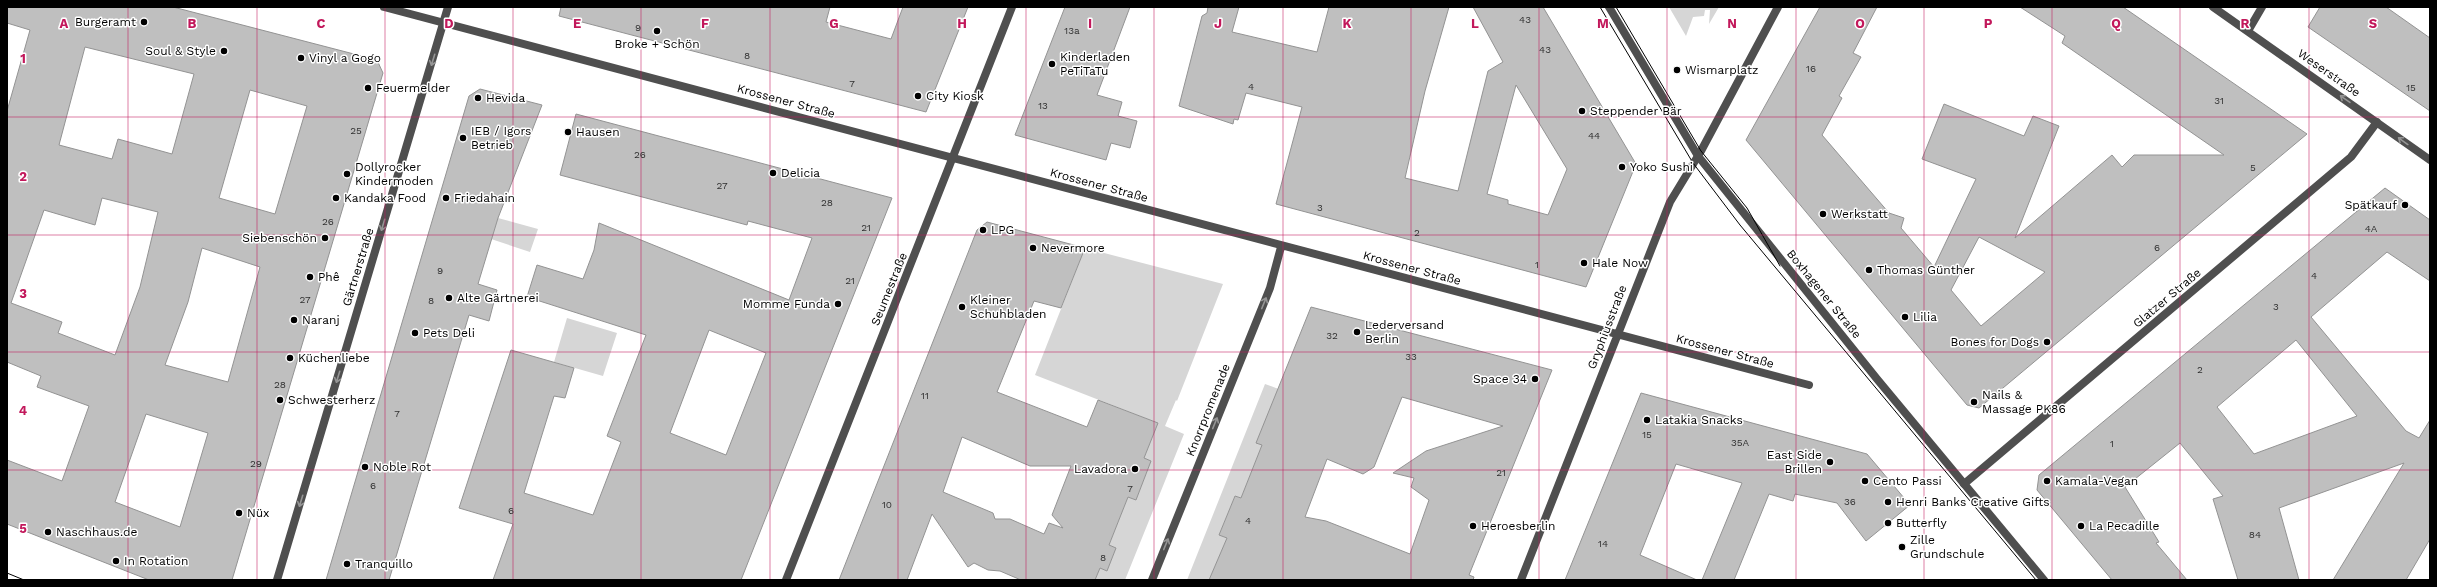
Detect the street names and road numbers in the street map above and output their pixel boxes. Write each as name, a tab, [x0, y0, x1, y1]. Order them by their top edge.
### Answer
street label: Weserstraße	[2295, 46, 2363, 100]
street label: Krossener Straße	[735, 81, 837, 121]
street label: Krossener Straße	[1048, 165, 1150, 205]
street label: Gärtnerstraße	[339, 226, 377, 308]
street label: Boxhagener Straße	[1784, 247, 1864, 341]
street label: Krossener Straße	[1361, 248, 1463, 288]
street label: Seumestraße	[868, 250, 910, 328]
street label: Glatzer Straße	[2130, 265, 2204, 331]
street label: Gryphiusstraße	[1585, 283, 1629, 371]
street label: Krossener Straße	[1674, 331, 1776, 371]
street label: Knorrpromenade	[1183, 362, 1233, 458]

